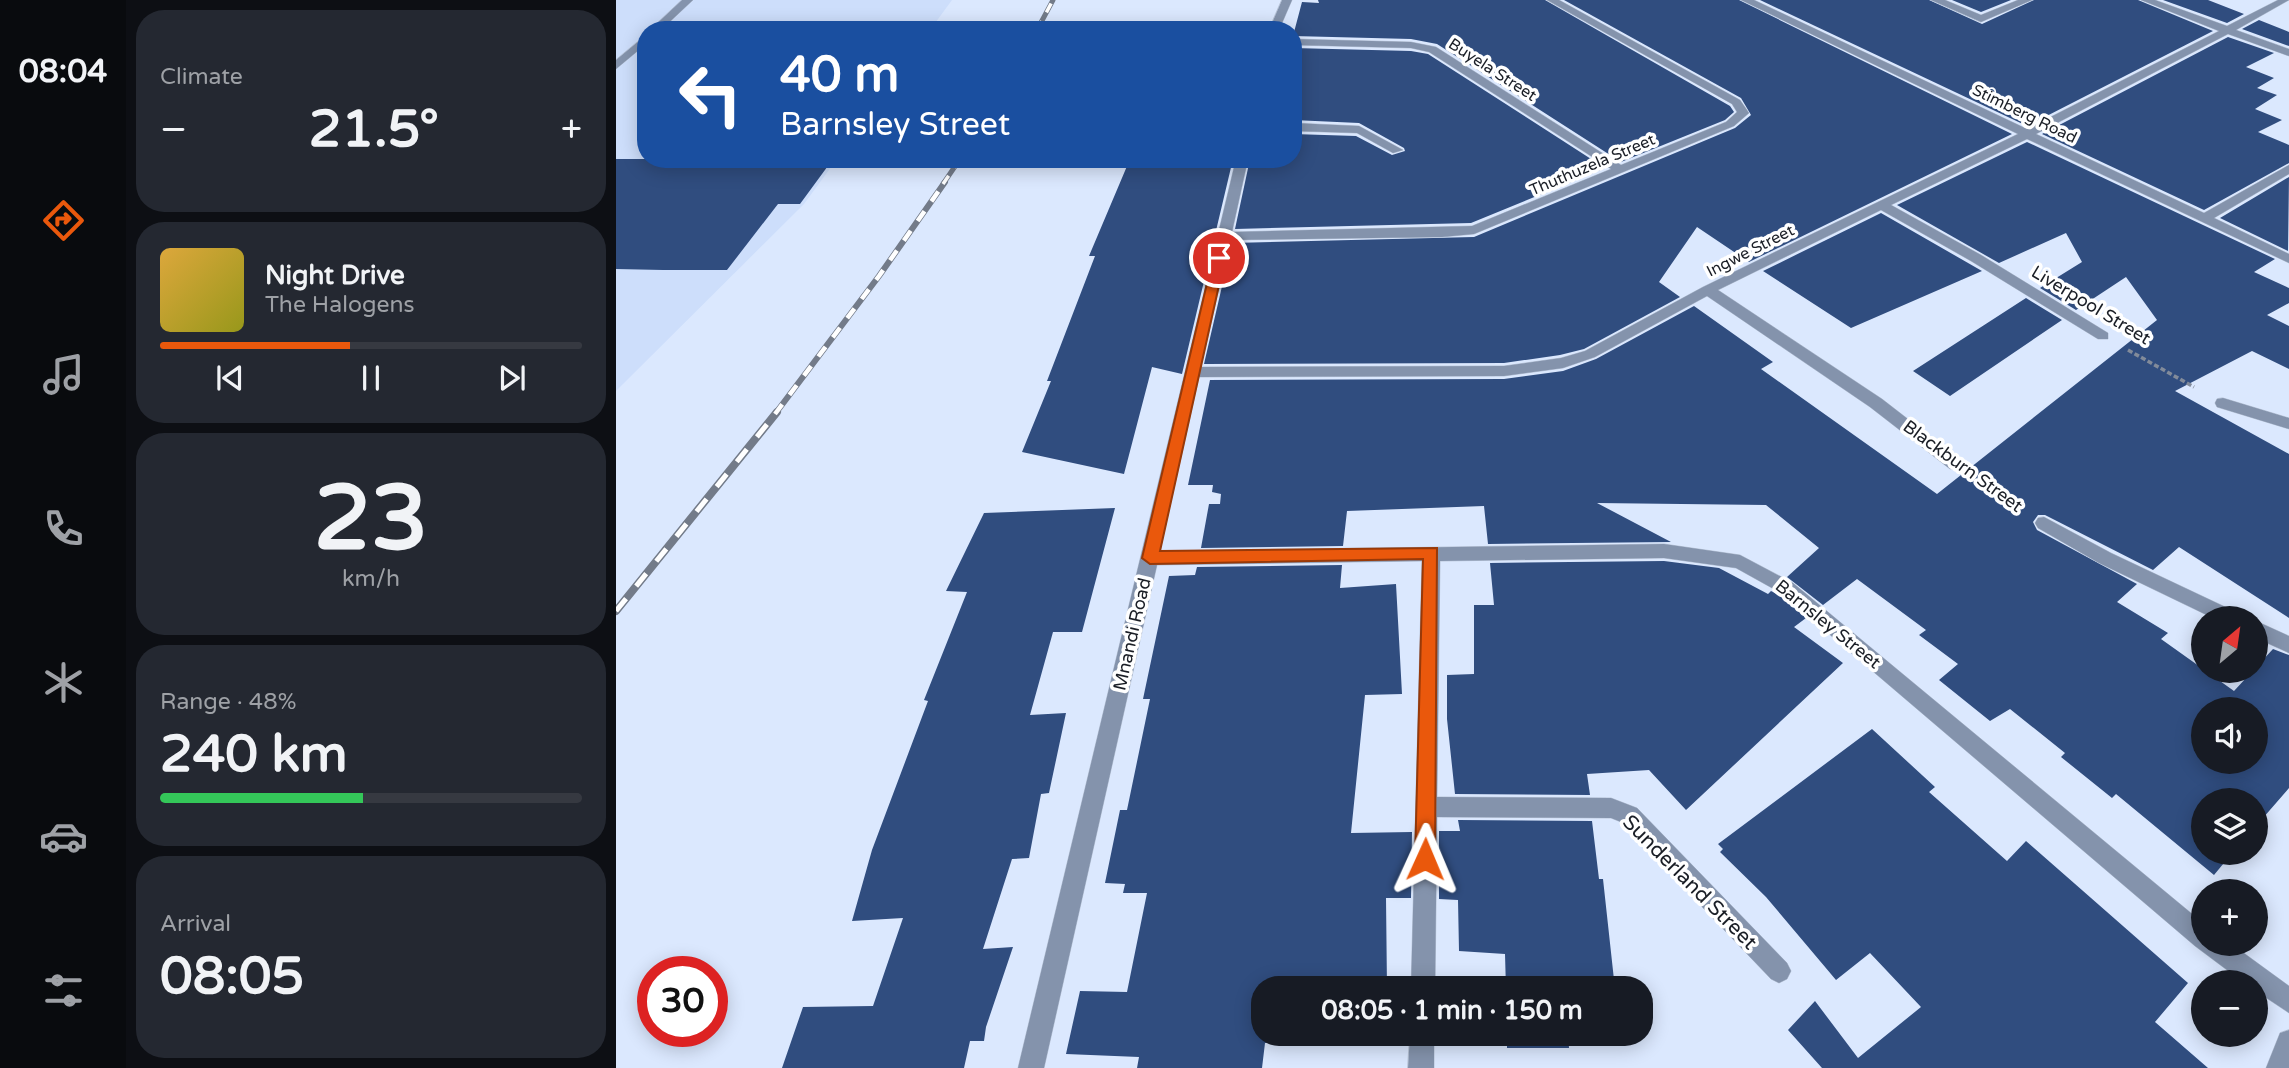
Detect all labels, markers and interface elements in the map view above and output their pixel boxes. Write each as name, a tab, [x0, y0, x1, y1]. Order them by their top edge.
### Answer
street label: Buyela Street	[1445, 34, 1540, 106]
text: 40 m	[780, 46, 899, 105]
icon: left	[665, 49, 756, 140]
text: 08:04	[19, 53, 107, 91]
text: Climate	[160, 63, 243, 91]
street label: Stimberg Road	[1969, 80, 2080, 148]
text: 21.5°	[309, 98, 439, 161]
text: Barnsley Street	[780, 106, 1010, 144]
text: −	[160, 107, 187, 153]
text: +	[561, 107, 582, 153]
street label: Thuthuzela Street	[1527, 129, 1658, 200]
icon: directions	[39, 196, 88, 245]
street label: Ingwe Street	[1703, 220, 1798, 282]
pin	[1189, 228, 1249, 288]
icon: arrive	[1200, 239, 1238, 277]
text: Night Drive	[265, 260, 405, 291]
street label: Liverpool Street	[2027, 261, 2155, 349]
text: The Halogens	[265, 291, 414, 319]
icon: music	[39, 350, 88, 399]
icon: previous	[211, 359, 249, 397]
icon: pause	[352, 359, 390, 397]
icon: next	[493, 359, 531, 397]
street label: Blackburn Street	[1899, 415, 2027, 517]
text: 23	[314, 464, 428, 574]
icon: phone	[39, 504, 88, 553]
text: km/h	[342, 565, 400, 593]
street label: Mnandi Road	[1108, 575, 1156, 693]
street label: Barnsley Street	[1771, 575, 1885, 673]
north arrow	[2191, 606, 2268, 682]
map controls	[2191, 606, 2268, 1047]
icon: climate	[39, 658, 88, 707]
text: Range · 48%	[160, 688, 296, 716]
button: sound	[2191, 697, 2268, 774]
text: 240 km	[160, 723, 348, 786]
button: layers	[2191, 788, 2268, 865]
street label: Sunderland Street	[1617, 810, 1762, 955]
icon: car	[39, 812, 88, 861]
position arrow	[1388, 822, 1462, 896]
button: +	[2191, 879, 2268, 956]
text: Arrival	[160, 910, 231, 938]
text: 08:05	[160, 945, 304, 1008]
speed limit sign: 30	[637, 956, 728, 1047]
icon: filters	[39, 966, 88, 1015]
button: −	[2191, 970, 2268, 1047]
text: 08:05 · 1 min · 150 m	[1321, 995, 1583, 1026]

